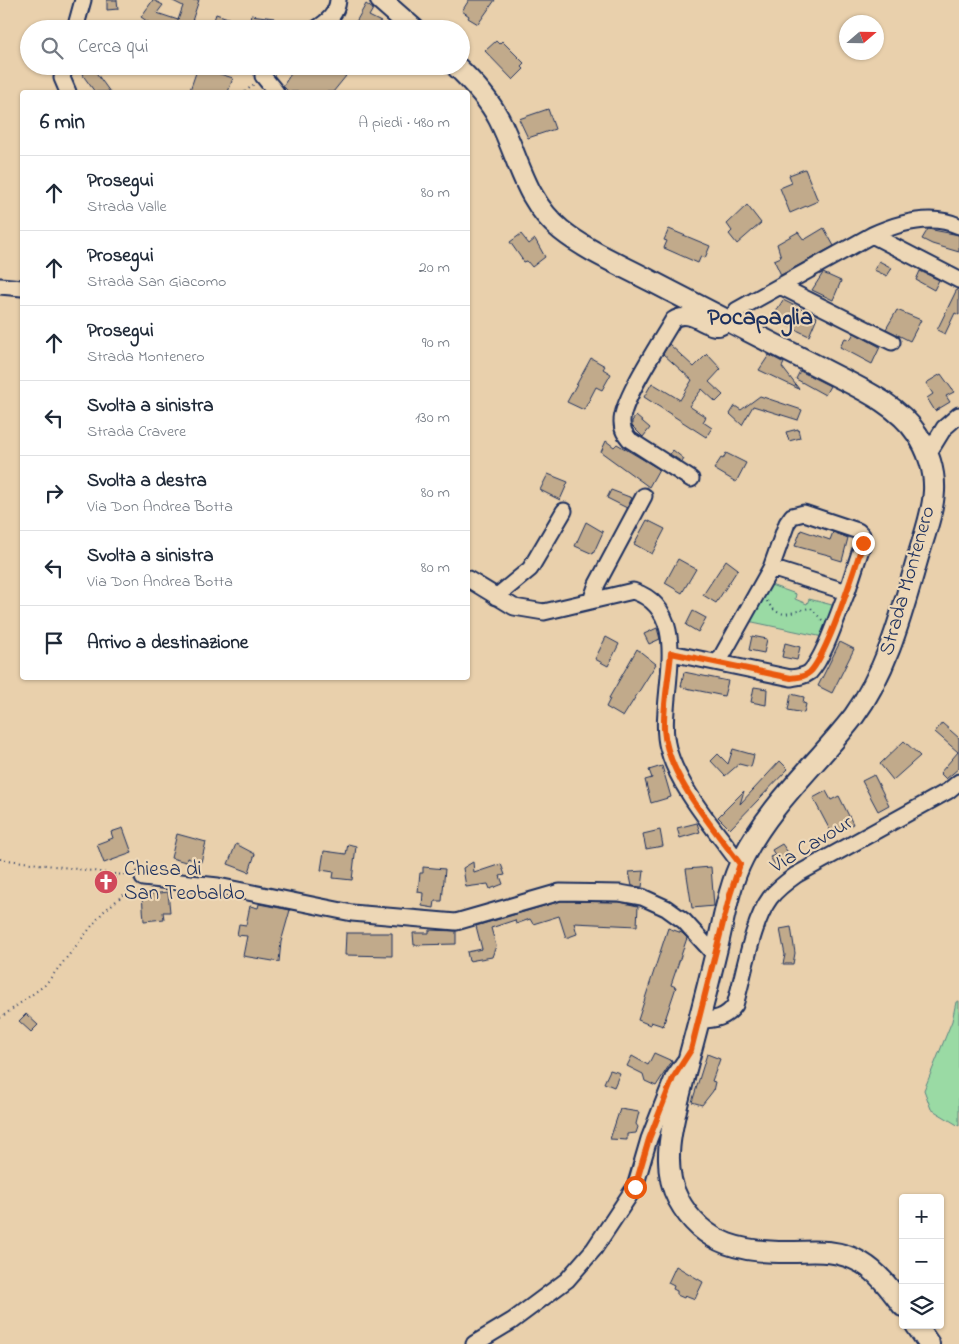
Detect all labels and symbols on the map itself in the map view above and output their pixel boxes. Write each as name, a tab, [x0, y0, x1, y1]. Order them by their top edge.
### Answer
north arrow	[839, 15, 884, 60]
district label: Pocapaglia	[707, 301, 813, 337]
street label: Strada Montenero	[872, 503, 944, 659]
route end	[852, 532, 875, 555]
street label: Via Cavour	[764, 808, 859, 882]
place label: Chiesa di San Teobaldo	[124, 855, 245, 909]
church icon: Chiesa di San Teobaldo	[93, 869, 119, 895]
route start	[624, 1176, 647, 1199]

